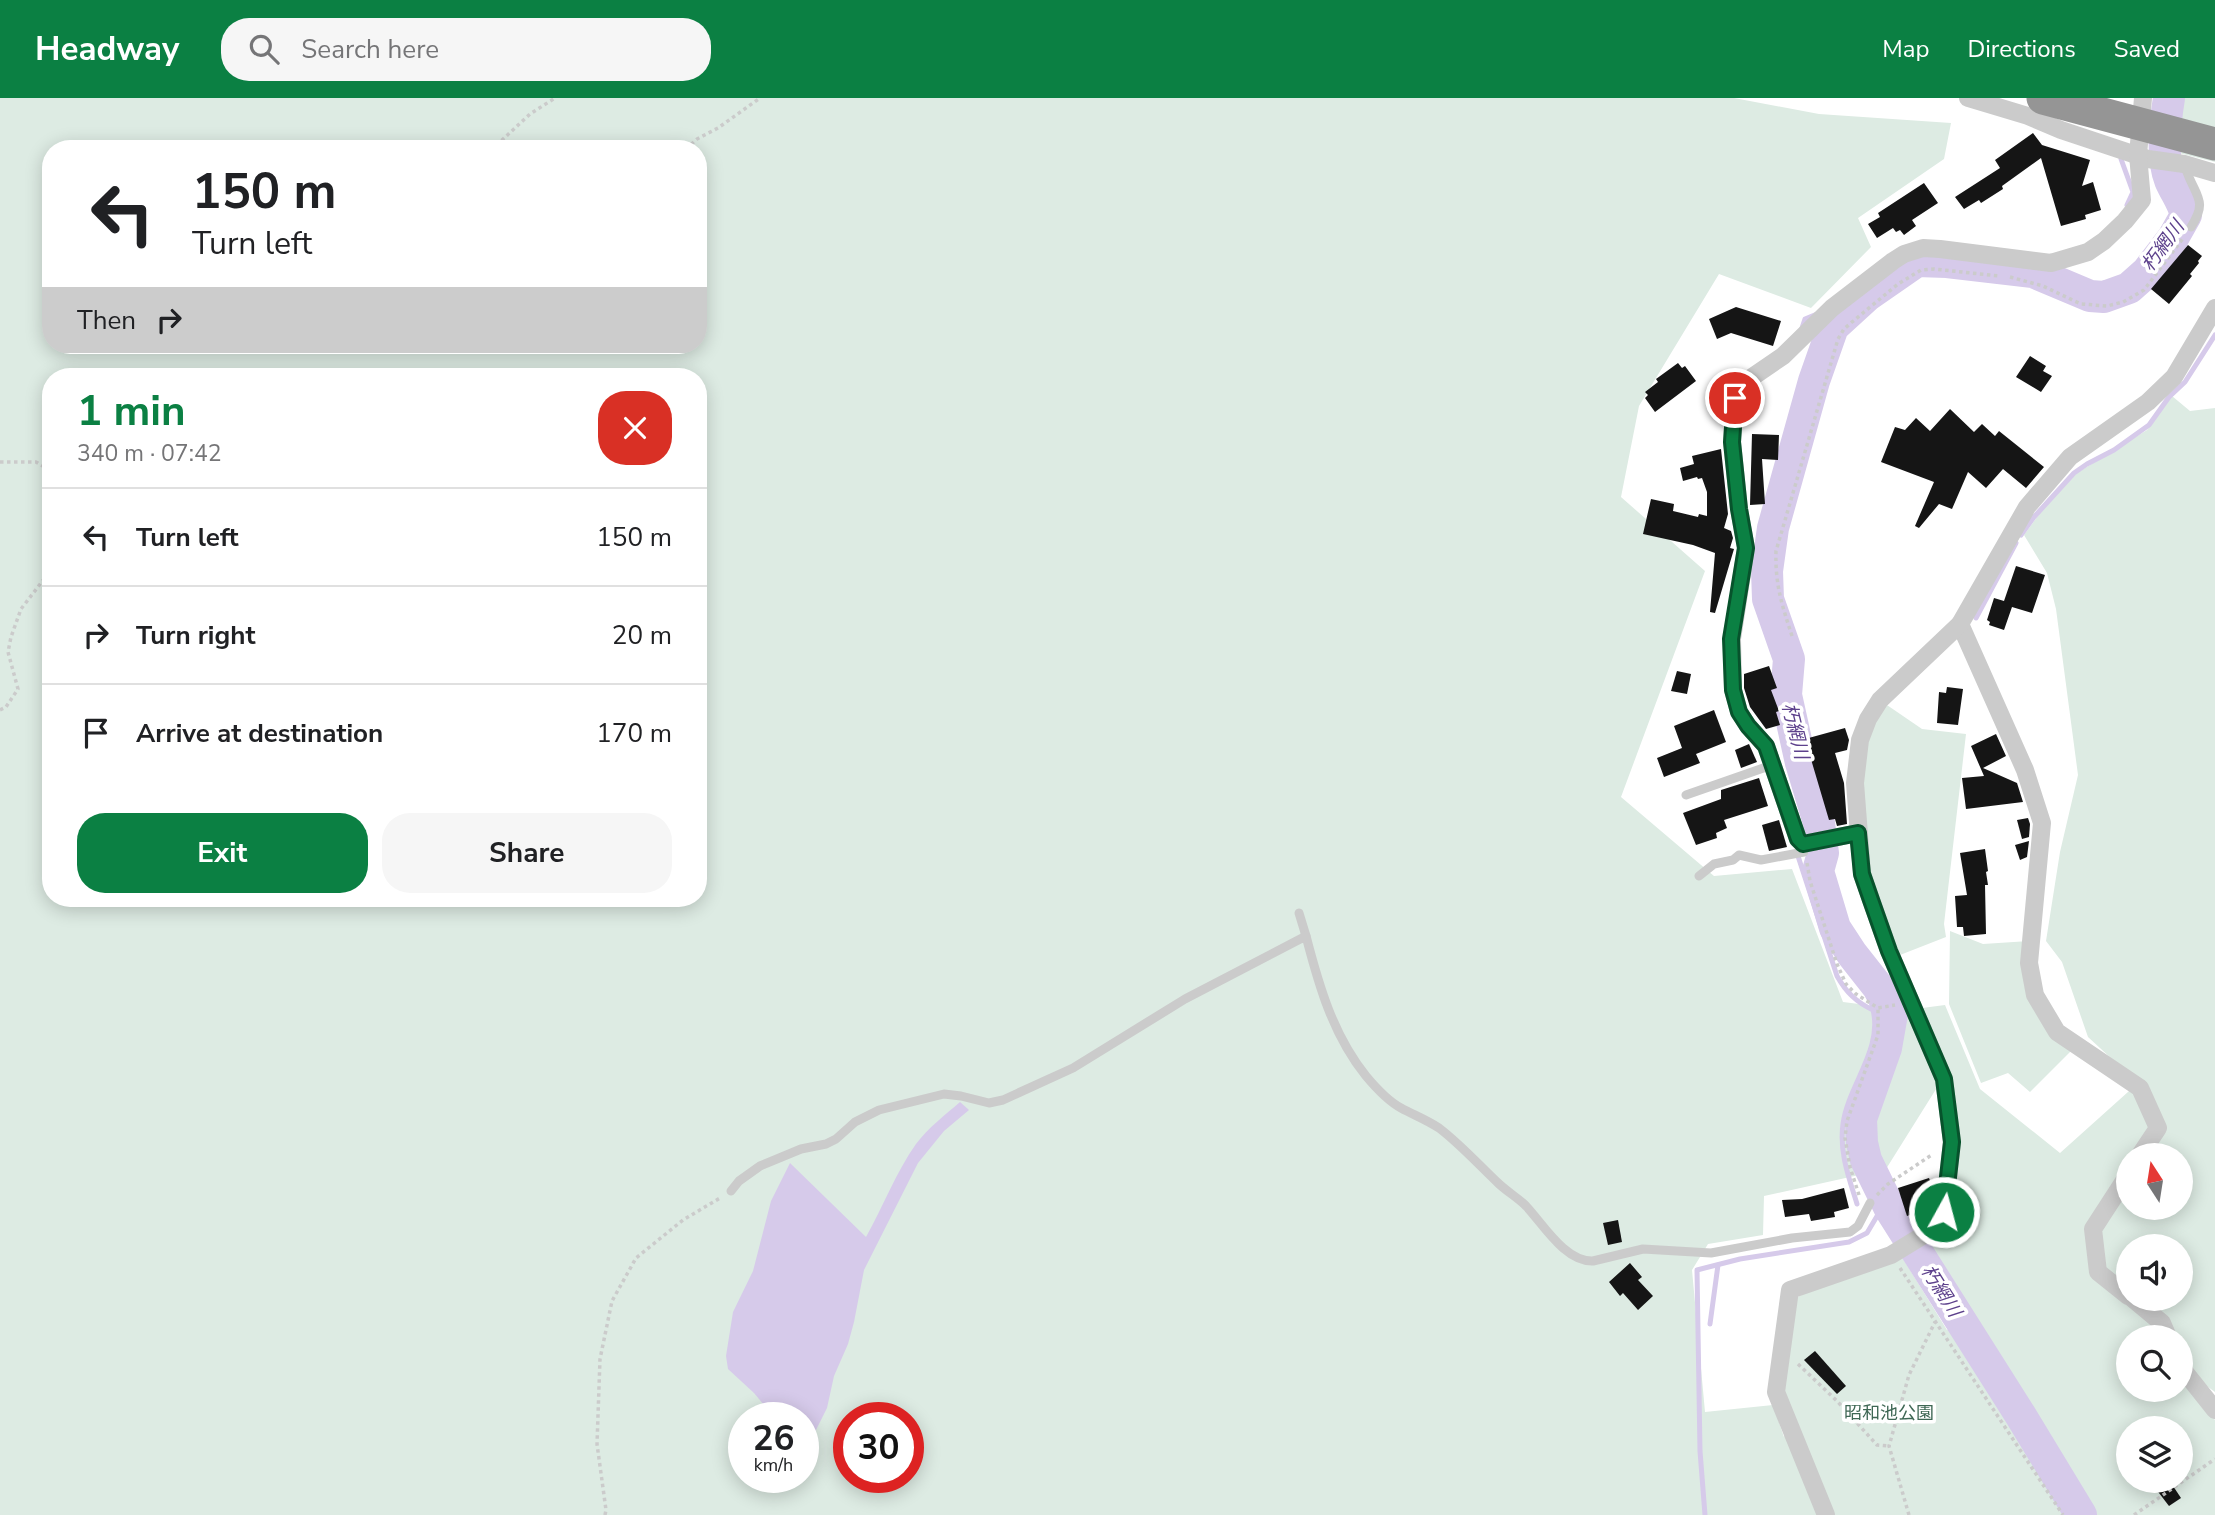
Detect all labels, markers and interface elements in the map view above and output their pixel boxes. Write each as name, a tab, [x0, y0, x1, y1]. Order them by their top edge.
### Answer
search box	[221, 18, 711, 81]
text: Headway	[35, 27, 179, 72]
icon: search	[245, 30, 283, 68]
text: Search here	[301, 32, 439, 67]
text: Map	[1882, 33, 1929, 65]
text: Directions	[1967, 33, 2076, 65]
text: Saved	[2114, 33, 2180, 65]
text: 150 m	[192, 158, 336, 225]
icon: left	[77, 168, 168, 259]
water label: 朽網川	[2136, 214, 2191, 277]
text: Turn left	[192, 222, 312, 265]
icon: right	[150, 301, 188, 339]
text: Then	[77, 303, 136, 338]
pin	[1705, 368, 1765, 428]
icon: arrive	[1716, 379, 1754, 417]
text: 1 min	[77, 383, 186, 440]
button: close	[598, 391, 672, 465]
text: 340 m · 07:42	[77, 438, 222, 469]
icon: left	[77, 518, 115, 556]
text: Turn left	[136, 520, 239, 555]
text: 150 m	[596, 520, 672, 555]
icon: right	[77, 616, 115, 654]
text: Turn right	[136, 618, 255, 653]
text: 20 m	[612, 618, 672, 653]
water label: 朽網川	[1775, 700, 1815, 764]
icon: arrive	[77, 714, 115, 752]
text: Arrive at destination	[136, 716, 383, 751]
text: 170 m	[596, 716, 672, 751]
button: Exit	[77, 813, 368, 893]
button: Share	[382, 813, 672, 893]
north arrow	[2116, 1143, 2193, 1220]
map controls	[2116, 1143, 2193, 1493]
position arrow	[1907, 1175, 1981, 1249]
button: sound	[2116, 1234, 2193, 1311]
water label: 朽網川	[1915, 1260, 1968, 1324]
button: search	[2116, 1325, 2193, 1402]
park label: 昭和池公園	[1844, 1401, 1934, 1425]
speed limit sign: 30	[833, 1402, 924, 1493]
text: 26	[752, 1415, 795, 1462]
button: layers	[2116, 1416, 2193, 1493]
text: km/h	[754, 1453, 793, 1477]

